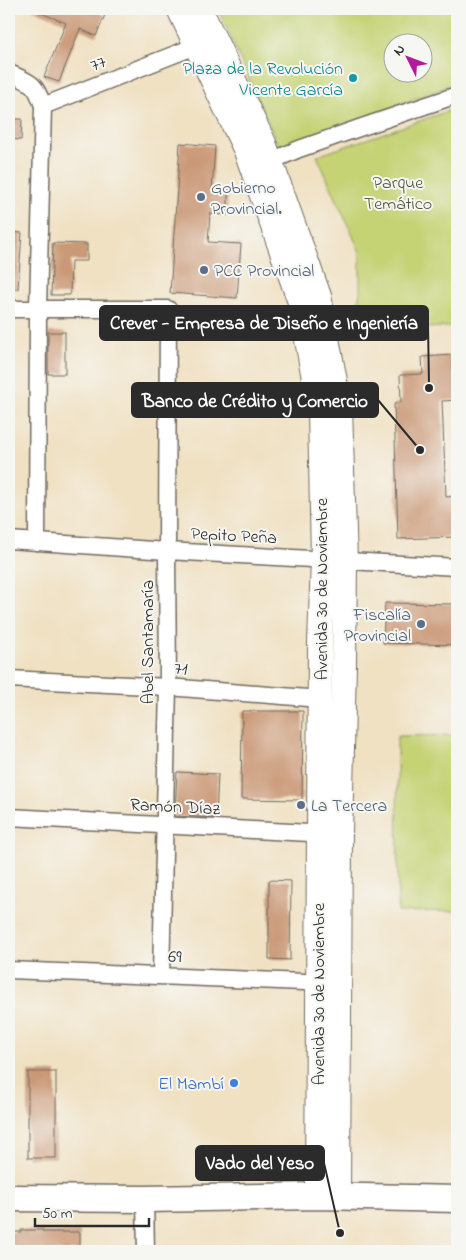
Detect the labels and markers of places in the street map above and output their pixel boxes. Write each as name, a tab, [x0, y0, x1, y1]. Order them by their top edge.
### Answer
place label: Plaza de la Revolución Vicente García	[183, 57, 343, 104]
marker: Plaza de la Revolución Vicente García	[347, 72, 359, 84]
place label: Gobierno Provincial.	[211, 176, 282, 223]
marker: Gobierno Provincial.	[195, 191, 207, 203]
place label: PCC Provincial	[214, 259, 314, 285]
marker: PCC Provincial	[198, 264, 210, 276]
callout: Crever - Empresa de Diseño e Ingeniería	[100, 306, 428, 340]
callout: Banco de Crédito y Comercio	[132, 383, 378, 417]
place label: Fiscalía Provincial	[344, 603, 411, 650]
marker: Fiscalía Provincial	[415, 618, 427, 630]
place label: La Tercera	[311, 794, 387, 820]
marker: La Tercera	[295, 799, 307, 811]
place label: El Mambí	[158, 1072, 224, 1098]
marker: El Mambí	[228, 1077, 240, 1089]
callout: Vado del Yeso	[196, 1146, 324, 1180]

